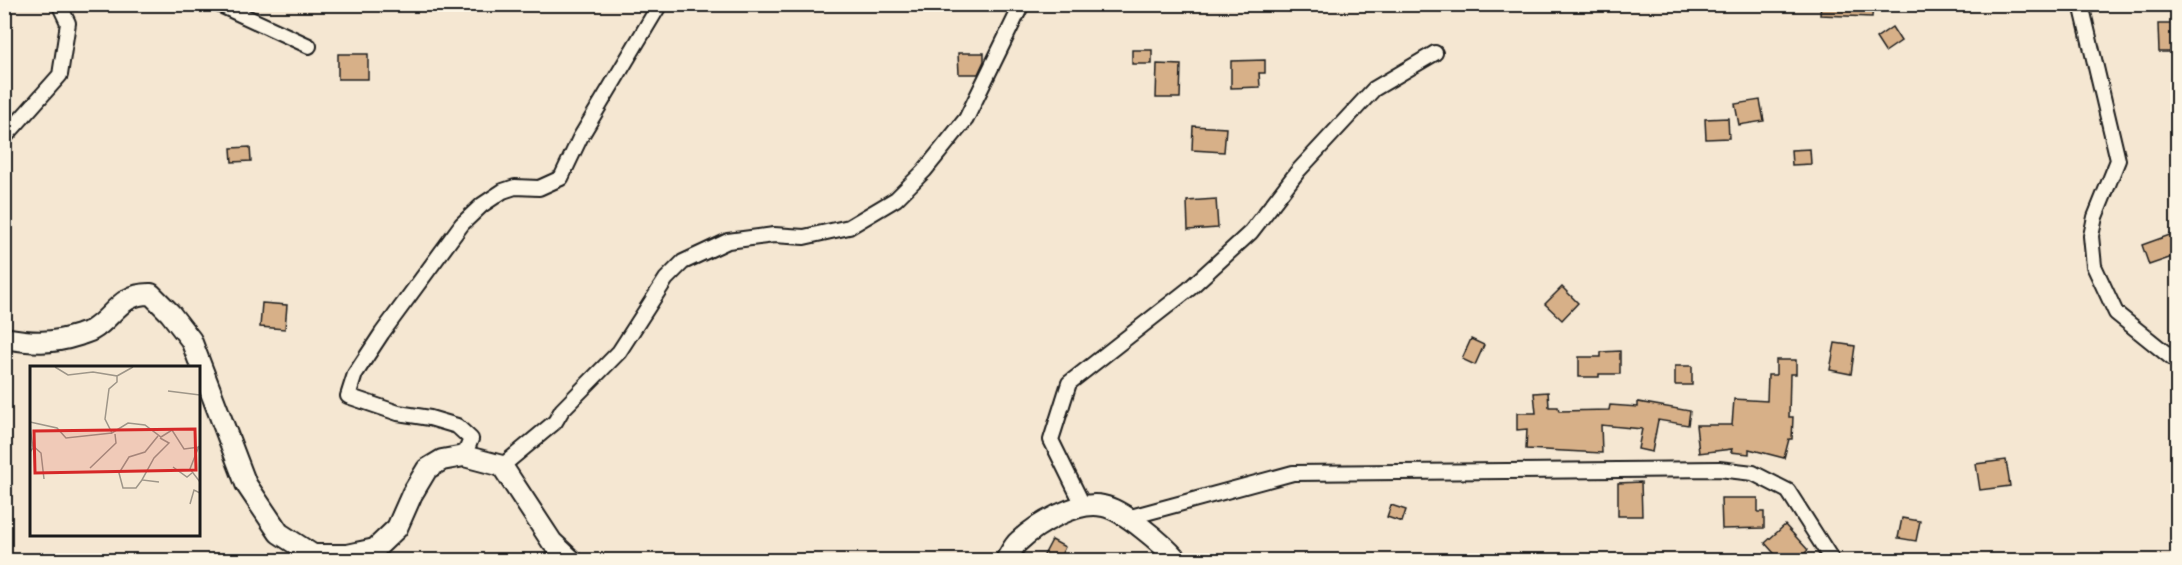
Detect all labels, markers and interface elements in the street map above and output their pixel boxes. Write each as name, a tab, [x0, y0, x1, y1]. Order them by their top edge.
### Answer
inset map	[30, 366, 200, 535]

